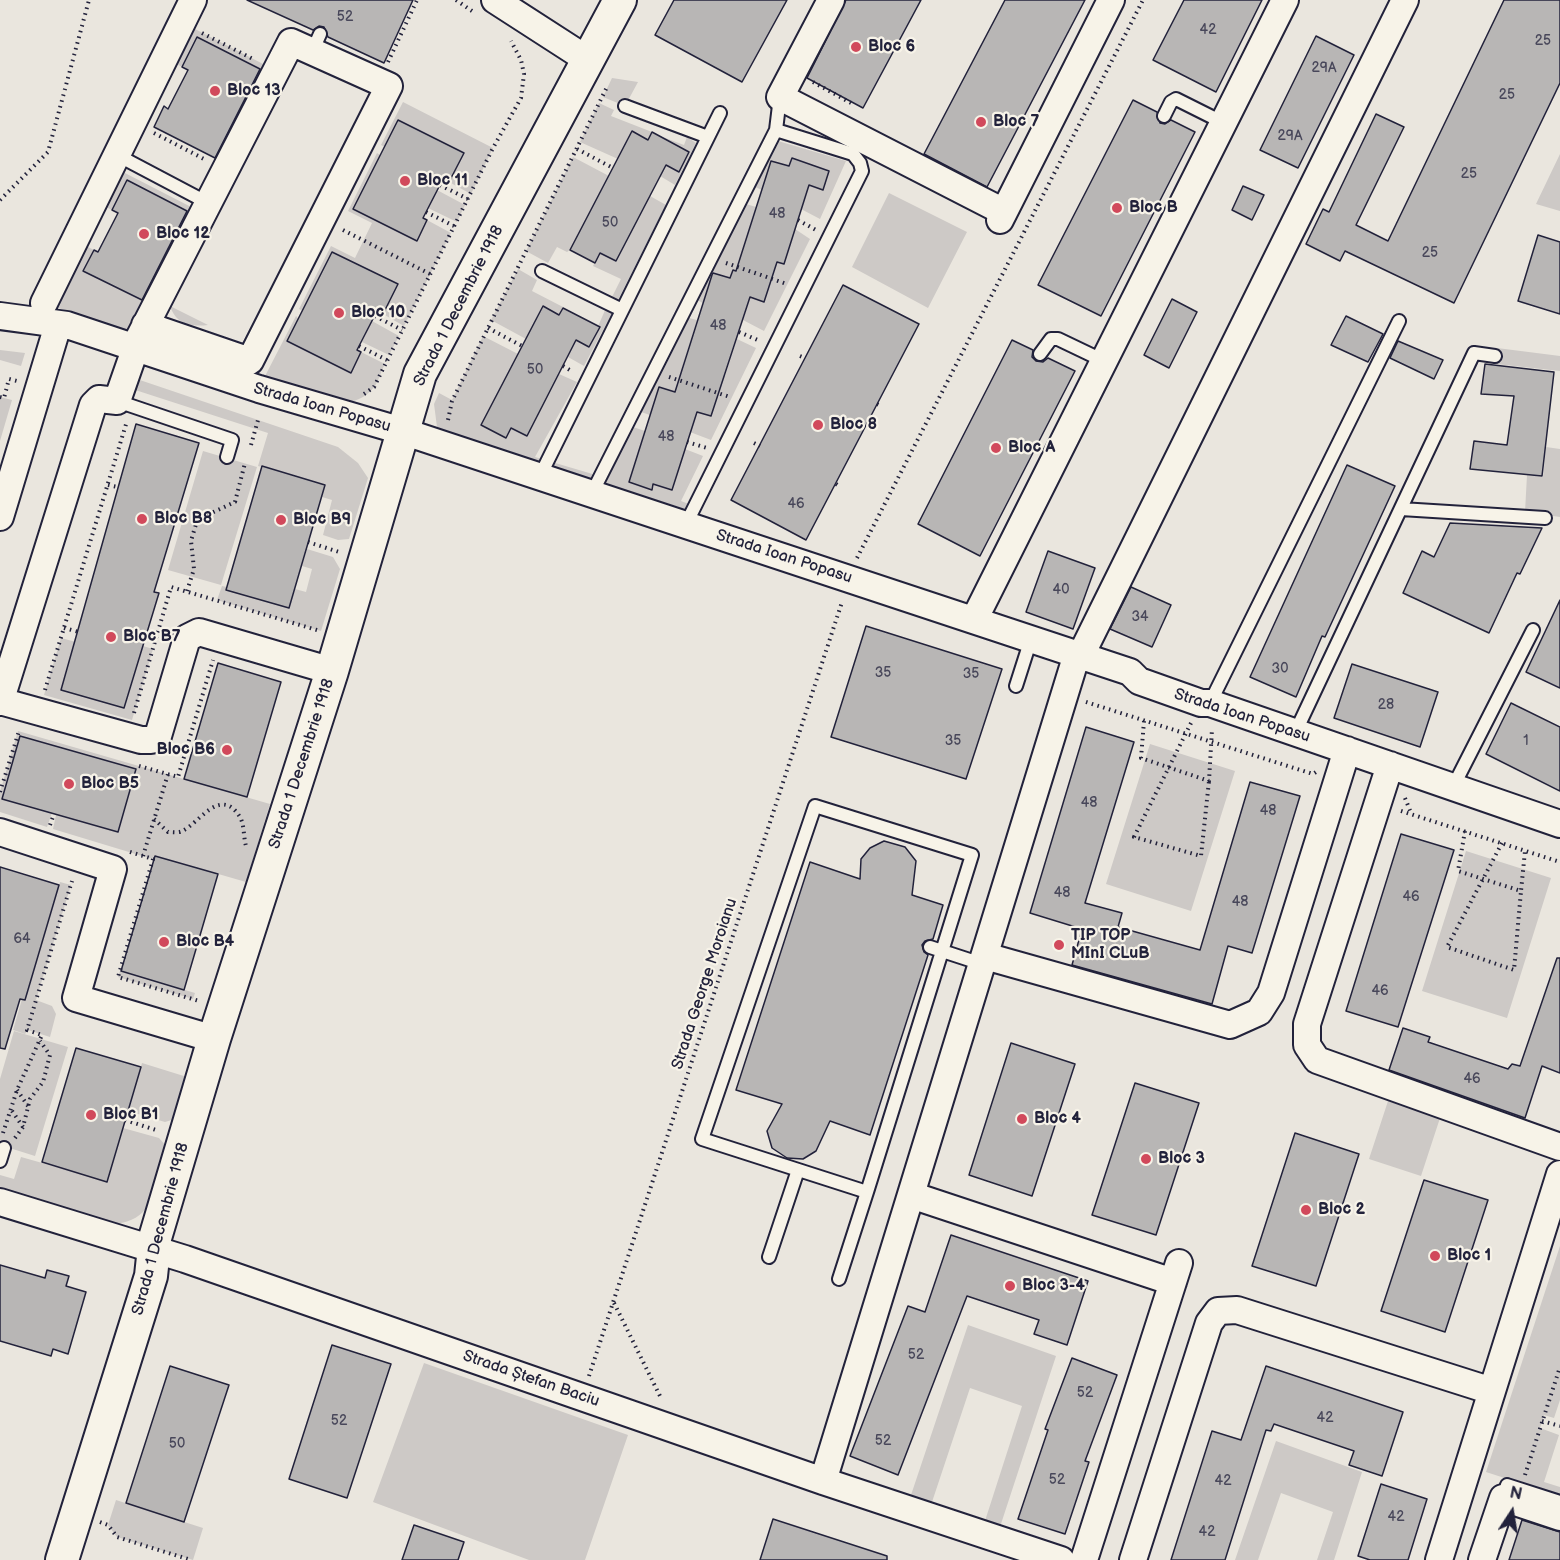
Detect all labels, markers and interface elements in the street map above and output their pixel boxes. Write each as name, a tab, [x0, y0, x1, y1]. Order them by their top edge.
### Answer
house number: 52	[337, 9, 353, 25]
house number: 42	[1200, 22, 1216, 38]
house number: 25	[1535, 33, 1551, 49]
place label: Bloc 6	[868, 37, 915, 57]
marker: Bloc 6	[849, 40, 863, 54]
house number: 29A	[1312, 60, 1336, 76]
place label: Bloc 13	[227, 81, 281, 101]
marker: Bloc 13	[208, 84, 222, 98]
house number: 25	[1499, 87, 1515, 103]
place label: Bloc 7	[993, 112, 1039, 132]
marker: Bloc 7	[974, 115, 988, 129]
house number: 29A	[1278, 128, 1302, 144]
house number: 25	[1461, 166, 1477, 182]
place label: Bloc 11	[417, 171, 468, 191]
marker: Bloc 11	[398, 174, 412, 188]
place label: Bloc B	[1129, 198, 1178, 218]
marker: Bloc B	[1110, 201, 1124, 215]
house number: 48	[769, 206, 785, 222]
house number: 50	[602, 215, 618, 231]
street label: Strada 1 Decembrie 1918	[410, 222, 508, 390]
place label: Bloc 12	[156, 224, 210, 244]
marker: Bloc 12	[137, 227, 151, 241]
house number: 25	[1422, 245, 1438, 261]
place label: Bloc 10	[351, 303, 405, 323]
marker: Bloc 10	[332, 306, 346, 320]
house number: 48	[710, 318, 726, 334]
house number: 50	[527, 362, 543, 378]
street label: Strada Ioan Popasu	[251, 379, 393, 437]
place label: Bloc 8	[830, 415, 877, 435]
marker: Bloc 8	[811, 418, 825, 432]
house number: 48	[658, 429, 674, 445]
place label: Bloc A	[1008, 438, 1055, 458]
marker: Bloc A	[989, 441, 1003, 455]
house number: 46	[787, 496, 805, 512]
place label: Bloc B8	[154, 509, 212, 529]
place label: Bloc B9	[293, 510, 351, 530]
marker: Bloc B8	[135, 512, 149, 526]
marker: Bloc B9	[274, 513, 288, 527]
street label: Strada Ioan Popasu	[714, 526, 854, 588]
house number: 40	[1053, 582, 1069, 598]
house number: 34	[1131, 609, 1149, 625]
place label: Bloc B7	[123, 627, 181, 647]
marker: Bloc B7	[104, 630, 118, 644]
house number: 30	[1272, 661, 1288, 677]
house number: 35	[875, 665, 891, 681]
house number: 35	[963, 666, 979, 682]
street label: Strada 1 Decembrie 1918	[265, 677, 339, 851]
street label: Strada Ioan Popasu	[1172, 685, 1312, 747]
house number: 28	[1378, 697, 1394, 713]
house number: 35	[945, 733, 961, 749]
house number: 1	[1523, 733, 1529, 749]
place label: Bloc B6	[157, 740, 215, 760]
marker: Bloc B6	[220, 743, 234, 757]
place label: Bloc B5	[81, 774, 139, 794]
marker: Bloc B5	[62, 777, 76, 791]
house number: 48	[1081, 795, 1097, 811]
house number: 48	[1260, 803, 1276, 819]
house number: 48	[1054, 885, 1070, 901]
house number: 46	[1402, 889, 1420, 905]
house number: 48	[1232, 894, 1248, 910]
street label: Strada George Moroianu	[668, 896, 742, 1072]
place label: TIP TOP MInI CLuB	[1071, 926, 1149, 964]
house number: 64	[13, 931, 31, 947]
place label: Bloc B4	[176, 932, 234, 952]
marker: Bloc B4	[157, 935, 171, 949]
marker: TIP TOP MInI CLuB	[1052, 938, 1066, 952]
house number: 46	[1371, 983, 1389, 999]
house number: 46	[1463, 1071, 1481, 1087]
place label: Bloc B1	[103, 1105, 159, 1125]
marker: Bloc B1	[84, 1108, 98, 1122]
place label: Bloc 4	[1034, 1109, 1081, 1129]
marker: Bloc 4	[1015, 1112, 1029, 1126]
street label: Strada 1 Decembrie 1918	[129, 1141, 193, 1317]
place label: Bloc 3	[1158, 1149, 1205, 1169]
marker: Bloc 3	[1139, 1152, 1153, 1166]
place label: Bloc 2	[1318, 1200, 1365, 1220]
marker: Bloc 2	[1299, 1203, 1313, 1217]
place label: Bloc 1	[1447, 1246, 1491, 1266]
marker: Bloc 1	[1428, 1249, 1442, 1263]
place label: Bloc 3-4	[1022, 1276, 1085, 1296]
marker: Bloc 3-4	[1003, 1279, 1017, 1293]
street label: Strada Ștefan Baciu	[460, 1347, 602, 1411]
house number: 52	[908, 1347, 924, 1363]
house number: 52	[1077, 1385, 1093, 1401]
house number: 42	[1317, 1410, 1333, 1426]
house number: 52	[331, 1413, 347, 1429]
house number: 52	[875, 1433, 891, 1449]
house number: 50	[169, 1436, 185, 1452]
house number: 52	[1049, 1472, 1065, 1488]
house number: 42	[1215, 1473, 1231, 1489]
north arrow	[1482, 1482, 1542, 1542]
text: N	[1508, 1483, 1524, 1504]
house number: 42	[1388, 1509, 1404, 1525]
house number: 42	[1199, 1524, 1215, 1540]

